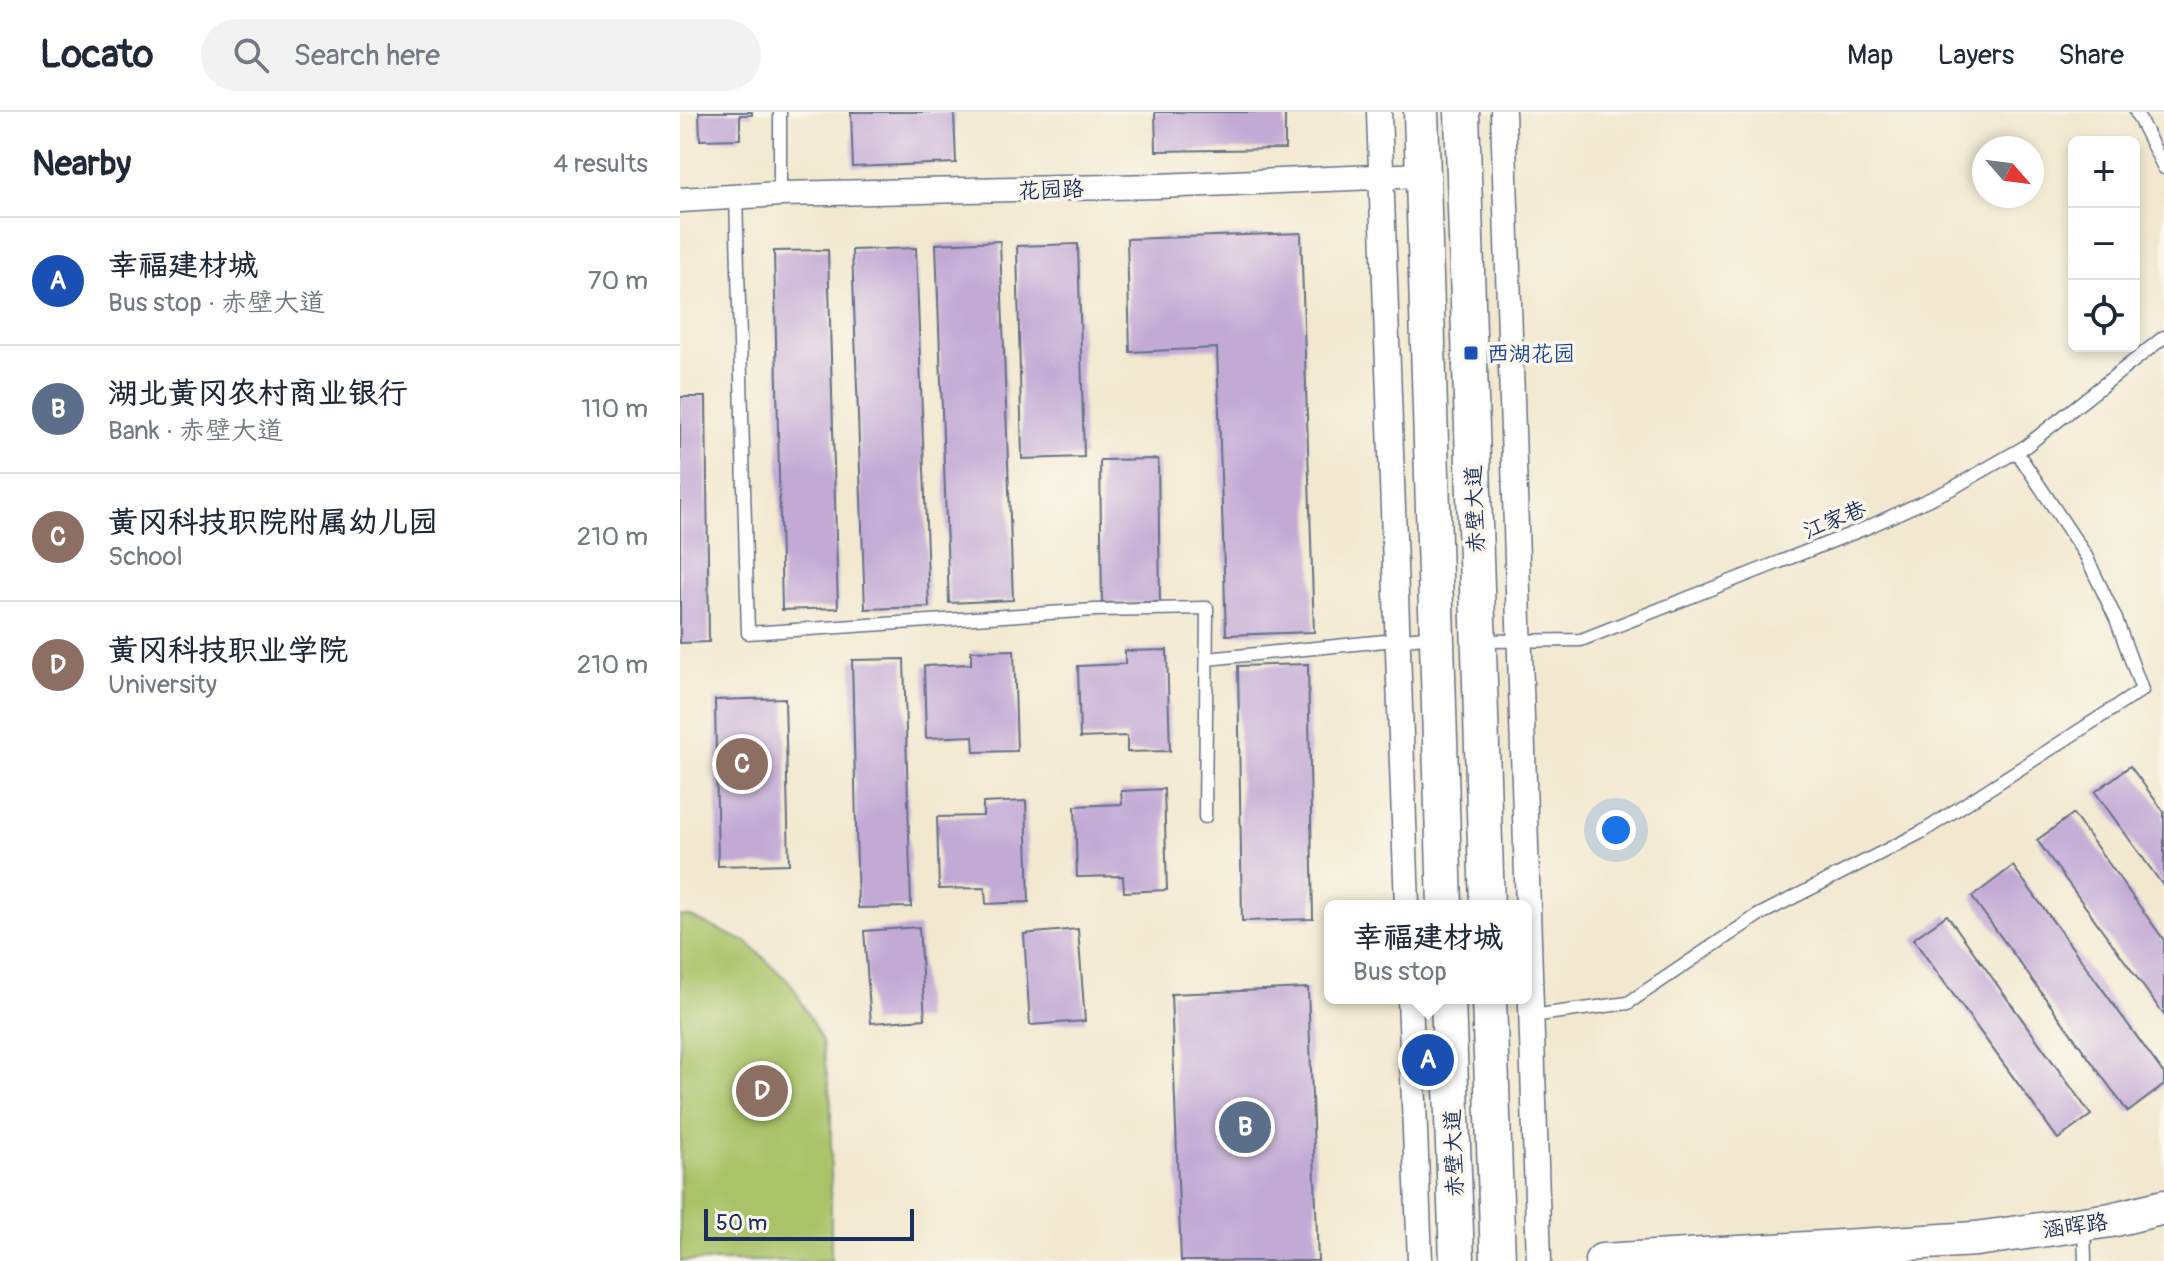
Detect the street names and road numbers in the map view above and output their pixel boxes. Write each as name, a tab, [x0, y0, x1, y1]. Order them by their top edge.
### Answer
street label: 花园路	[1018, 175, 1085, 205]
street label: 赤壁大道	[1459, 464, 1491, 553]
street label: 江家巷	[1799, 495, 1870, 545]
street label: 赤壁大道	[1438, 1108, 1470, 1197]
street label: 涵晖路	[2041, 1208, 2110, 1244]

